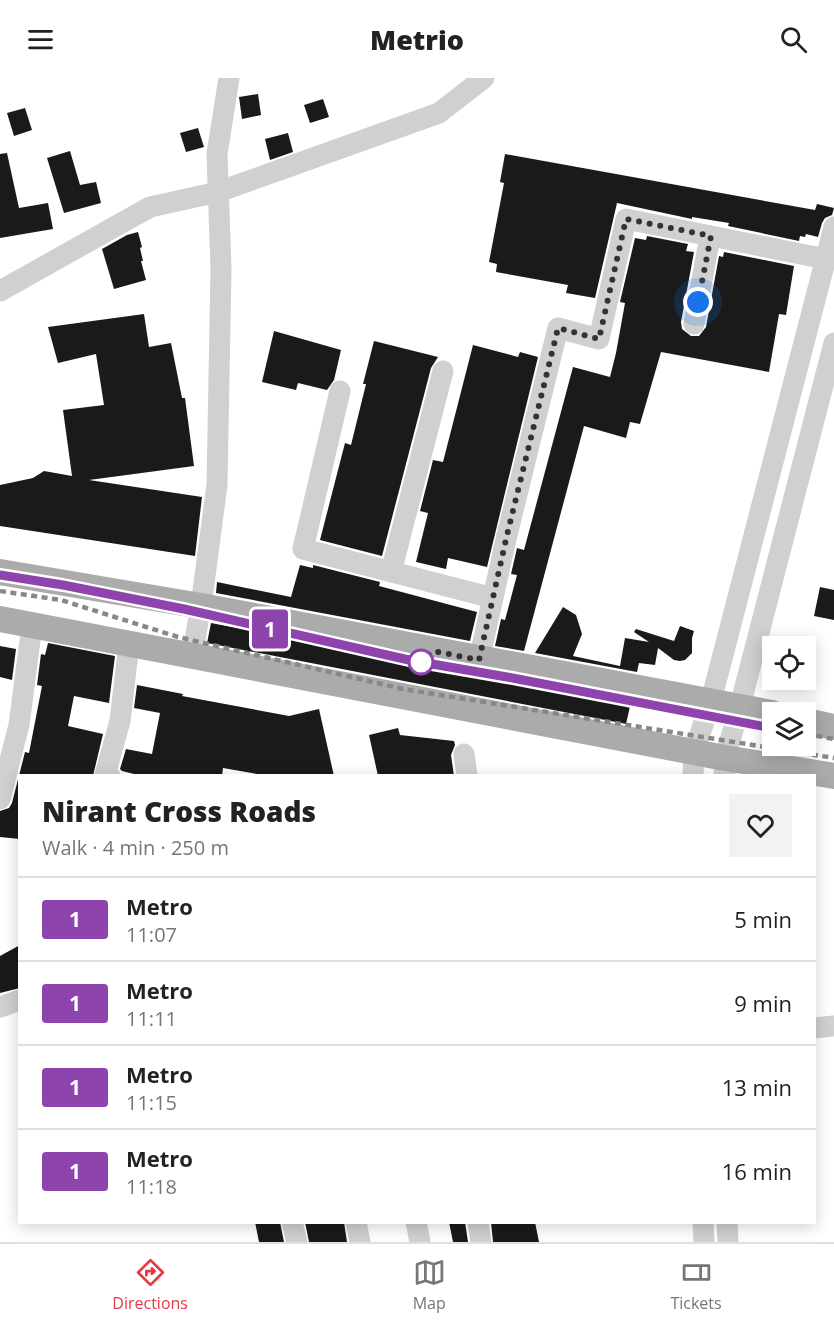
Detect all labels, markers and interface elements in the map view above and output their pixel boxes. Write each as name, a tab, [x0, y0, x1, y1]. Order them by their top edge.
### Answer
text: Metrio	[370, 21, 464, 58]
icon: menu	[24, 23, 57, 56]
icon: search	[777, 23, 810, 56]
your location	[683, 287, 713, 317]
line badge: 1	[250, 610, 290, 648]
text: 1	[264, 615, 276, 643]
map controls	[762, 636, 816, 756]
button: locate	[762, 636, 816, 690]
unlabelled marker	[408, 649, 434, 675]
button: layers	[762, 702, 816, 756]
text: Nirant Cross Roads	[42, 792, 316, 830]
button: heart	[729, 794, 792, 857]
text: Walk · 4 min · 250 m	[42, 834, 229, 861]
text: Metro	[126, 891, 193, 921]
text: 5 min	[734, 904, 792, 934]
text: 1	[69, 905, 81, 933]
text: 11:07	[126, 921, 177, 948]
text: Metro	[126, 975, 193, 1005]
text: 9 min	[734, 988, 792, 1018]
text: 1	[69, 989, 81, 1017]
text: 11:11	[126, 1005, 177, 1032]
text: Metro	[126, 1059, 193, 1089]
text: 13 min	[722, 1072, 792, 1102]
text: 1	[69, 1073, 81, 1101]
text: 11:15	[126, 1089, 177, 1116]
text: Metro	[126, 1143, 193, 1173]
text: 16 min	[722, 1156, 792, 1186]
text: 1	[69, 1157, 81, 1185]
text: 11:18	[126, 1173, 177, 1200]
tab: Directions	[112, 1256, 188, 1314]
tab: Map	[413, 1256, 446, 1314]
tab: Tickets	[670, 1256, 722, 1314]

